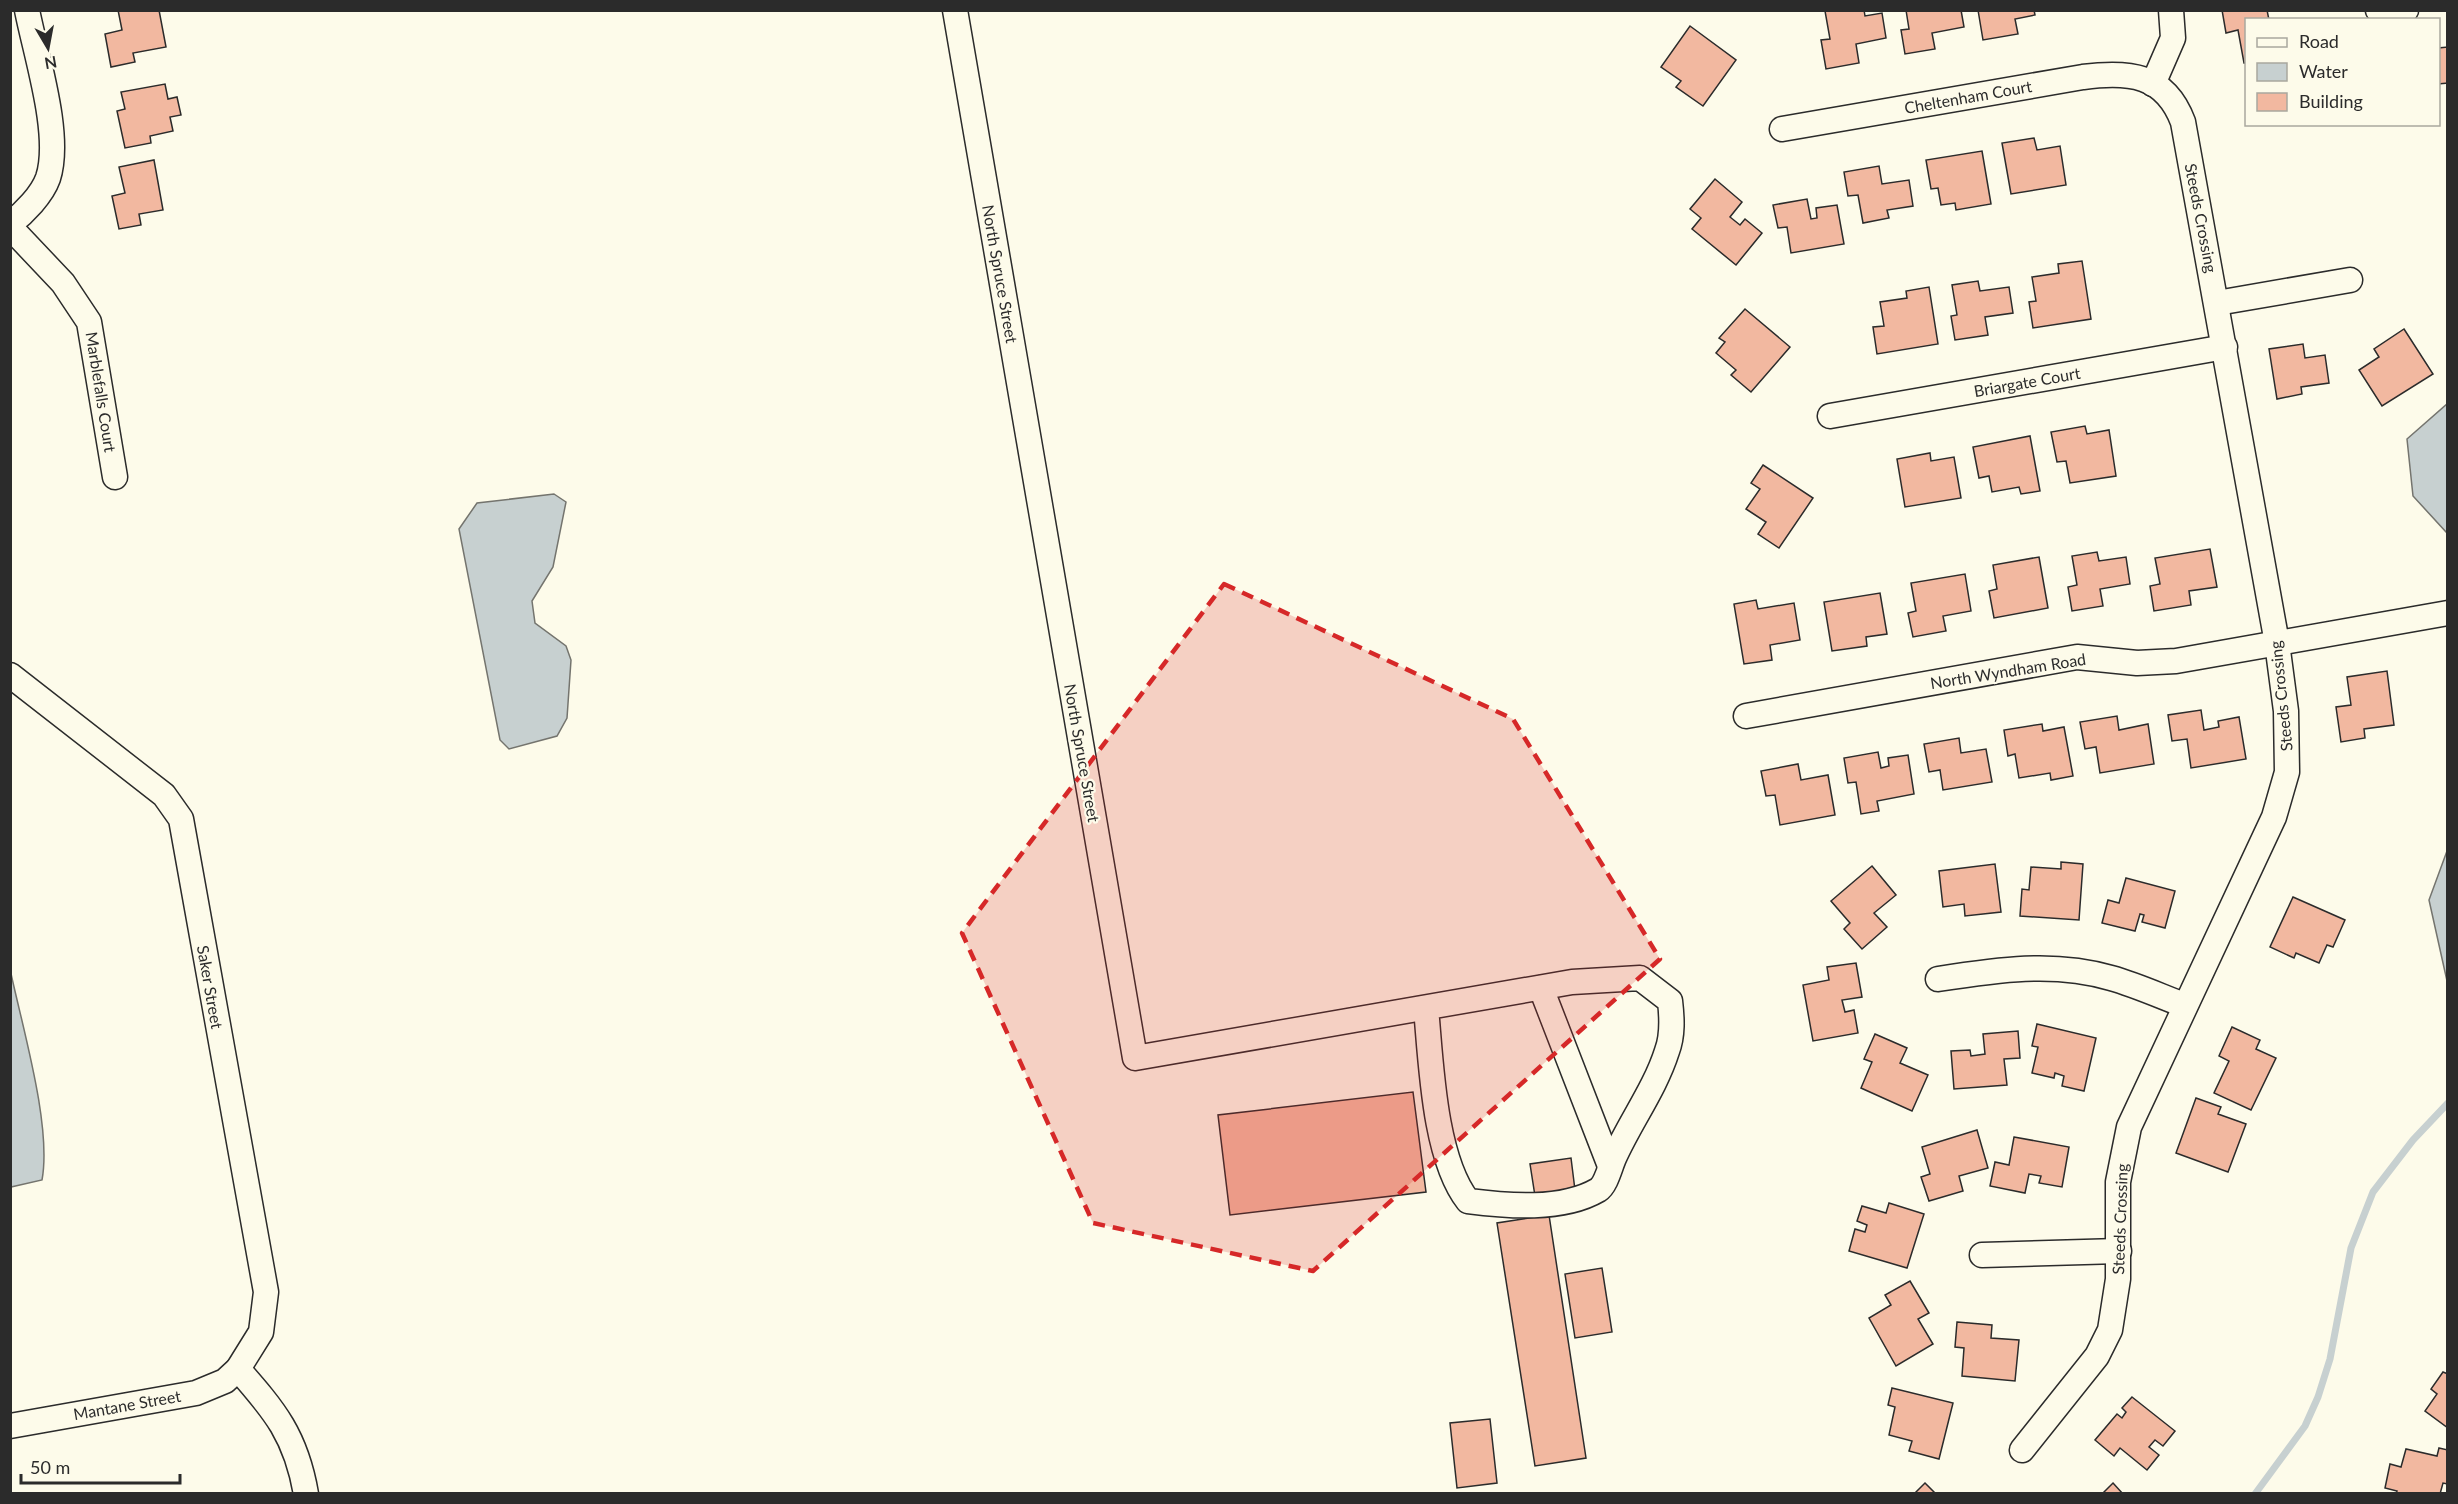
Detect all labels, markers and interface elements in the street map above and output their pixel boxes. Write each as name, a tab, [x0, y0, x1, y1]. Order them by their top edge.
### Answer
north arrow	[18, 18, 78, 78]
legend	[2245, 18, 2440, 126]
text: Road	[2299, 30, 2339, 52]
text: N	[43, 53, 58, 74]
text: Water	[2299, 60, 2348, 82]
street label: Cheltenham Court	[1903, 76, 2033, 117]
text: Building	[2299, 90, 2363, 112]
street label: Steeds Crossing	[2182, 162, 2221, 274]
street label: North Spruce Street	[979, 203, 1022, 345]
street label: Marblefalls Court	[83, 330, 120, 454]
street label: Briargate Court	[1972, 363, 2082, 400]
street label: Steeds Crossing	[2265, 640, 2296, 752]
street label: North Wyndham Road	[1929, 649, 2087, 692]
street label: North Spruce Street	[1061, 682, 1104, 824]
street label: Saker Street	[194, 944, 227, 1030]
street label: Steeds Crossing	[2108, 1163, 2131, 1275]
street label: Mantane Street	[72, 1386, 182, 1423]
scale bar	[21, 1447, 180, 1485]
text: 50 m	[30, 1456, 70, 1478]

